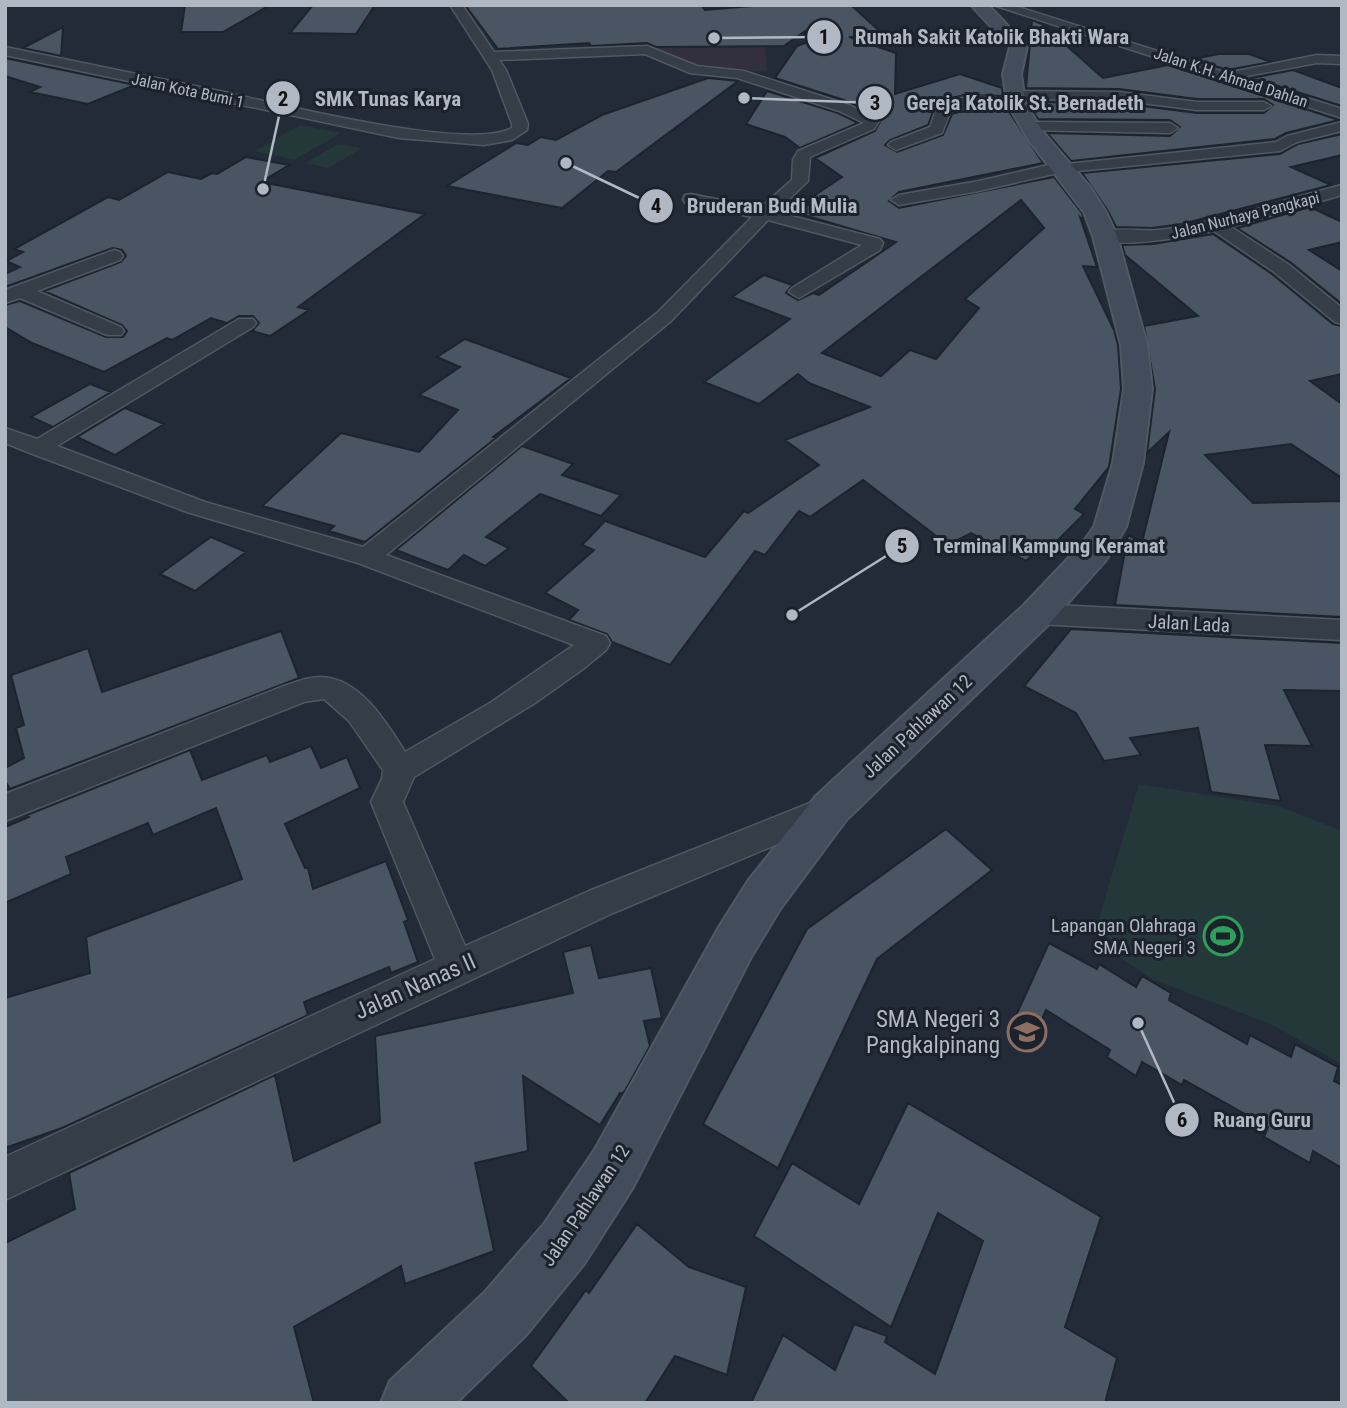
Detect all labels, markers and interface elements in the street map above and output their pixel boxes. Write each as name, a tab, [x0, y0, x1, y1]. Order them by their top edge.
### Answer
callout: Rumah Sakit Katolik Bhakti Wara	[806, 16, 1144, 58]
text: 1	[819, 25, 829, 49]
text: Rumah Sakit Katolik Bhakti Wara	[855, 25, 1129, 49]
street label: Jalan K.H. Ahmad Dahlan	[1151, 44, 1310, 111]
street label: Jalan Kota Bumi 1	[130, 69, 246, 112]
callout: SMK Tunas Karya	[265, 77, 476, 119]
callout: Gereja Katolik St. Bernadeth	[857, 82, 1158, 124]
text: 2	[278, 87, 288, 111]
text: SMK Tunas Karya	[315, 87, 461, 111]
text: 3	[870, 91, 880, 115]
text: Gereja Katolik St. Bernadeth	[906, 91, 1144, 115]
callout: Bruderan Budi Mulia	[638, 185, 872, 227]
street label: Jalan Nurhaya Pangkapi	[1169, 188, 1321, 243]
text: 4	[651, 194, 661, 218]
text: Bruderan Budi Mulia	[687, 194, 857, 218]
callout: Terminal Kampung Keramat	[884, 525, 1179, 567]
text: 5	[897, 534, 907, 558]
text: Terminal Kampung Keramat	[933, 534, 1165, 558]
street label: Jalan Lada	[1147, 610, 1231, 637]
street label: Jalan Pahlawan 12	[858, 670, 977, 783]
place label: Lapangan Olahraga SMA Negeri 3	[1051, 914, 1196, 959]
sports icon: Lapangan Olahraga SMA Negeri 3	[1202, 915, 1244, 957]
street label: Jalan Nanas II	[351, 948, 480, 1025]
place label: SMA Negeri 3 Pangkalpinang	[866, 1006, 1000, 1059]
school or university icon: SMA Negeri 3 Pangkalpinang	[1006, 1011, 1048, 1053]
callout: Ruang Guru	[1165, 1099, 1325, 1141]
text: 6	[1177, 1108, 1187, 1132]
text: Ruang Guru	[1213, 1108, 1311, 1132]
street label: Jalan Pahlawan 12	[536, 1140, 634, 1270]

